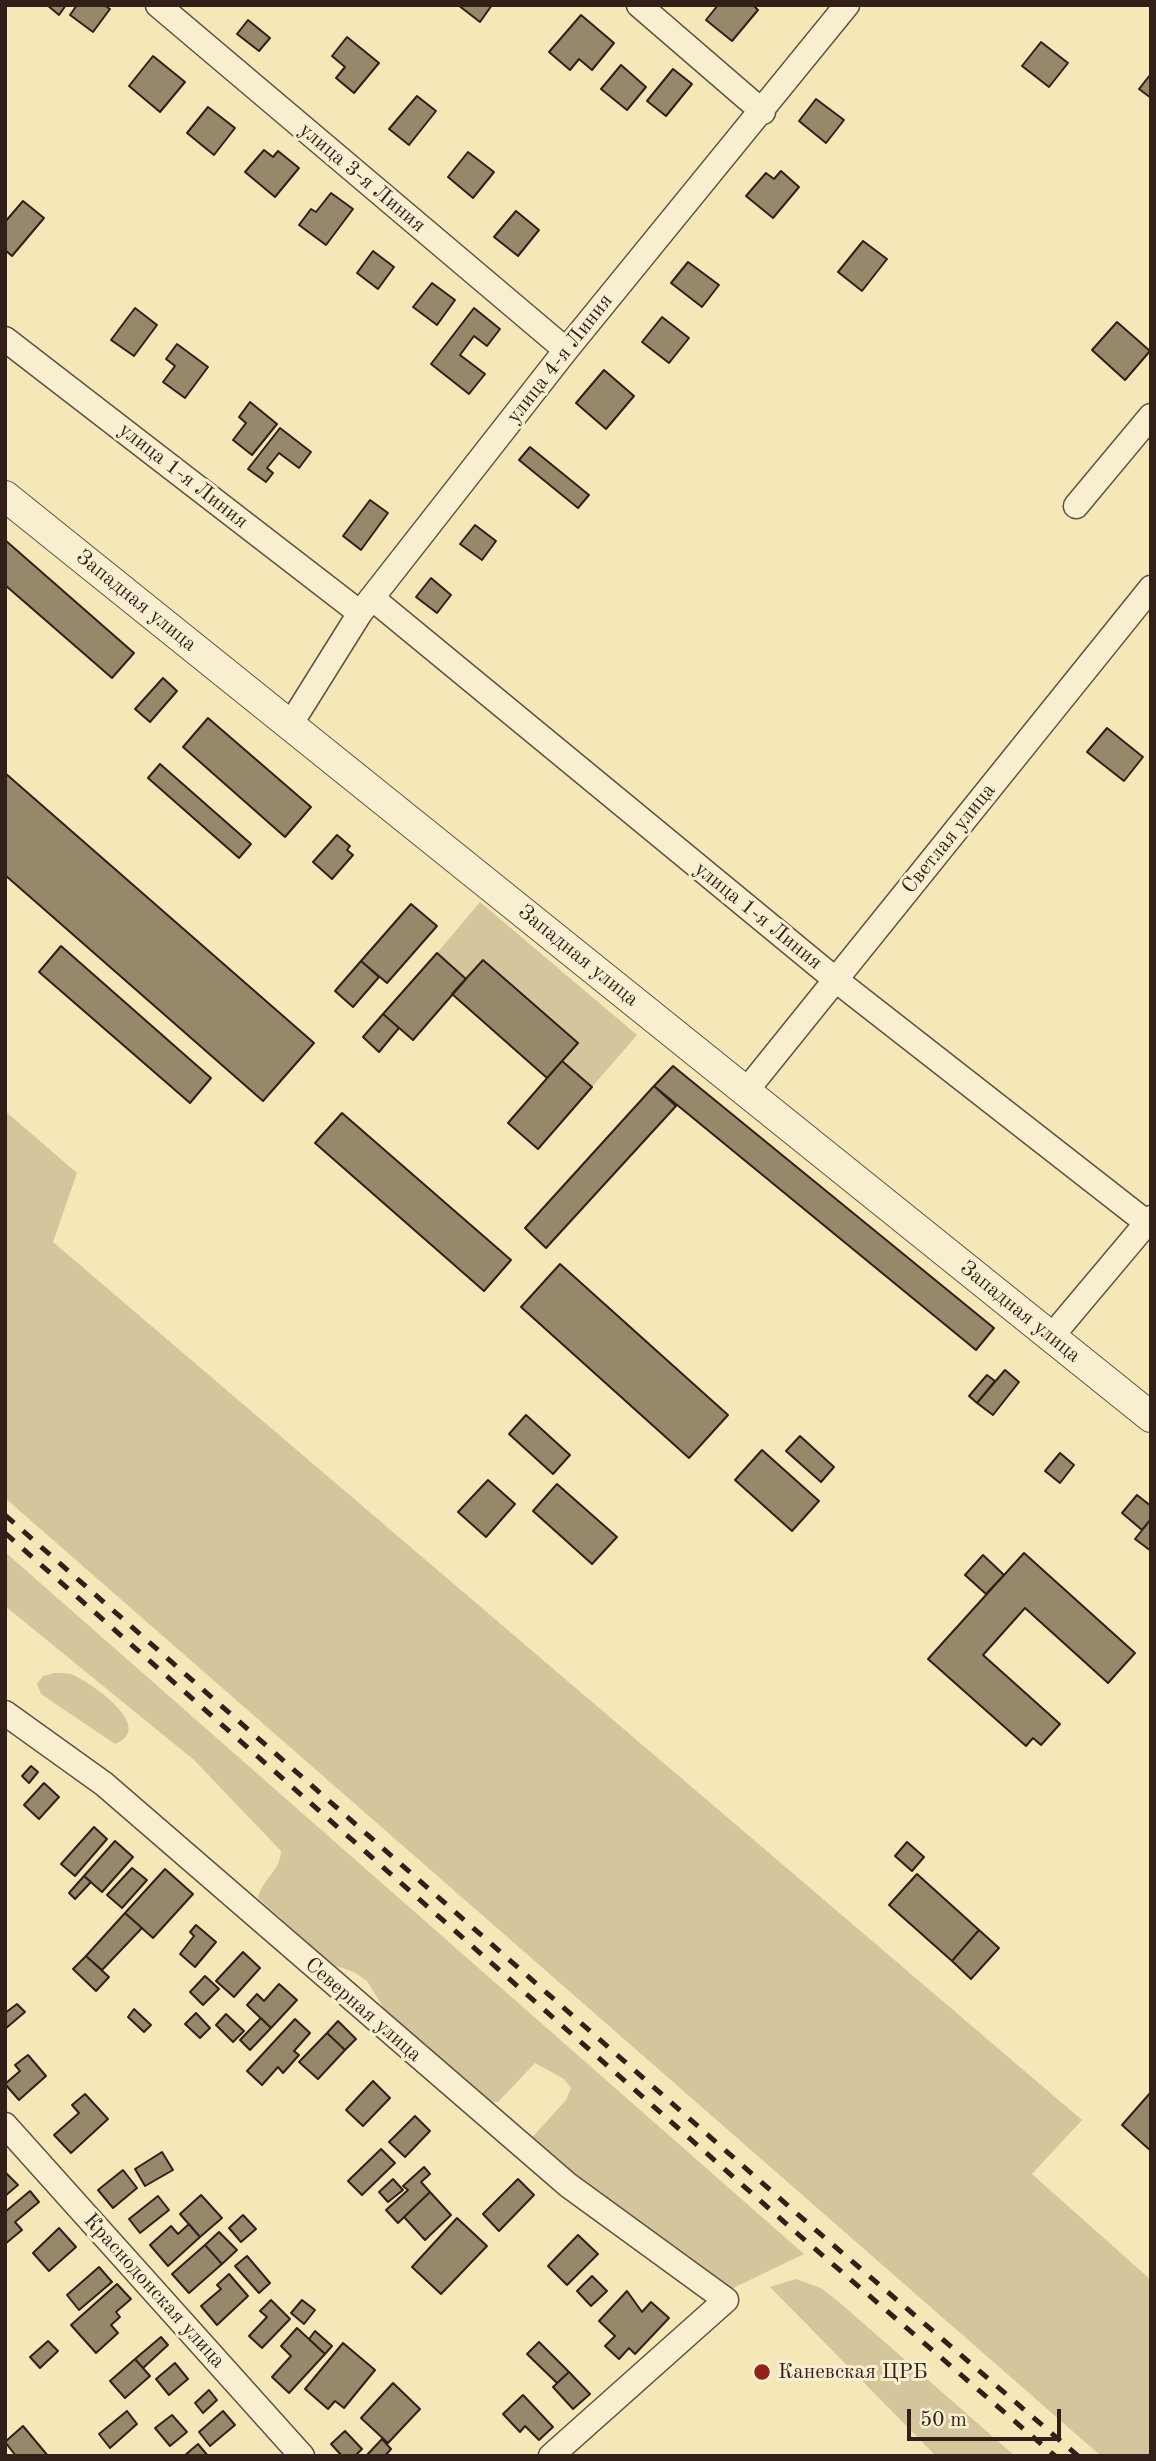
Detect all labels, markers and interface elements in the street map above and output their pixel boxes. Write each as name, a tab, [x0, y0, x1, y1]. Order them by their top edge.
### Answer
street label: улица 3-я Линия	[293, 118, 431, 238]
street label: улица 4-я Линия	[502, 289, 618, 429]
street label: улица 1-я Линия	[113, 418, 253, 534]
street label: Западная улица	[71, 545, 201, 657]
street label: Светлая улица	[897, 779, 1001, 899]
street label: улица 1-я Линия	[689, 857, 827, 975]
street label: Западная улица	[513, 900, 643, 1012]
street label: Западная улица	[955, 1256, 1085, 1368]
street label: Северная улица	[299, 1952, 427, 2068]
street label: Краснодонская улица	[78, 2208, 230, 2374]
place label: Каневская ЦРБ	[778, 2359, 928, 2385]
marker: Каневская ЦРБ	[752, 2362, 772, 2382]
scale bar	[911, 2394, 1065, 2438]
text: 50 m	[920, 2410, 967, 2431]

